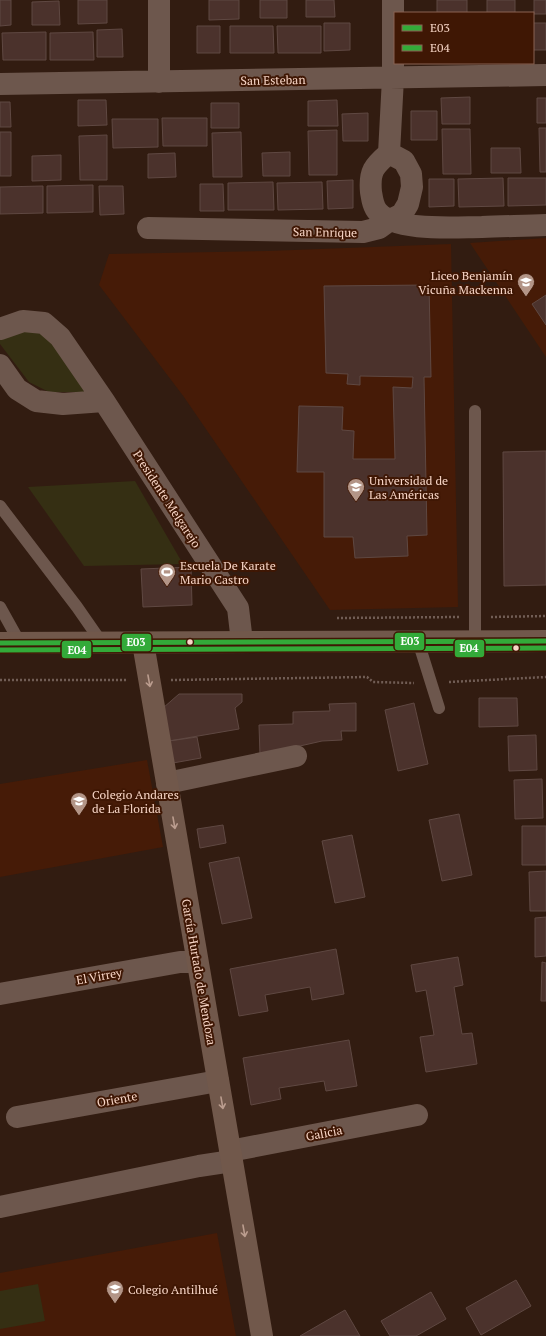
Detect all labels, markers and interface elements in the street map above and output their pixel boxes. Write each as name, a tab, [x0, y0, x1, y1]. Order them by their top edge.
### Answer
legend	[394, 12, 534, 64]
text: E03	[430, 20, 450, 35]
text: E04	[430, 40, 450, 55]
street label: San Esteban	[240, 72, 306, 88]
street label: San Enrique	[293, 224, 357, 240]
place label: Liceo Benjamín Vicuña Mackenna	[418, 268, 513, 297]
school or university icon: Liceo Benjamín Vicuña Mackenna	[516, 272, 536, 297]
street label: Presidente Melgarejo	[130, 448, 204, 551]
place label: Universidad de Las Américas	[369, 473, 448, 502]
school or university icon: Universidad de Las Américas	[346, 477, 366, 502]
place label: Escuela De Karate Mario Castro	[180, 558, 276, 587]
sports icon: Escuela De Karate Mario Castro	[157, 562, 177, 587]
line badge: E03	[394, 632, 425, 651]
line badge: E03	[121, 633, 152, 652]
text: E03	[400, 634, 420, 648]
text: E03	[126, 635, 146, 649]
unlabelled marker	[185, 637, 195, 647]
line badge: E04	[454, 639, 485, 658]
line badge: E04	[61, 640, 92, 659]
text: E04	[459, 641, 479, 655]
text: E04	[67, 643, 87, 657]
unlabelled marker	[511, 643, 521, 653]
one-way arrow	[145, 674, 153, 687]
place label: Colegio Andares de La Florida	[92, 787, 179, 816]
school or university icon: Colegio Andares de La Florida	[69, 791, 89, 816]
one-way arrow	[170, 816, 178, 829]
street label: García Hurtado de Mendoza	[179, 898, 219, 1046]
street label: El Virrey	[75, 964, 124, 987]
street label: Oriente	[96, 1088, 138, 1110]
one-way arrow	[218, 1096, 226, 1109]
street label: Galicia	[305, 1122, 343, 1144]
one-way arrow	[240, 1224, 248, 1237]
school or university icon: Colegio Antilhué	[105, 1279, 125, 1304]
place label: Colegio Antilhué	[128, 1282, 218, 1297]

